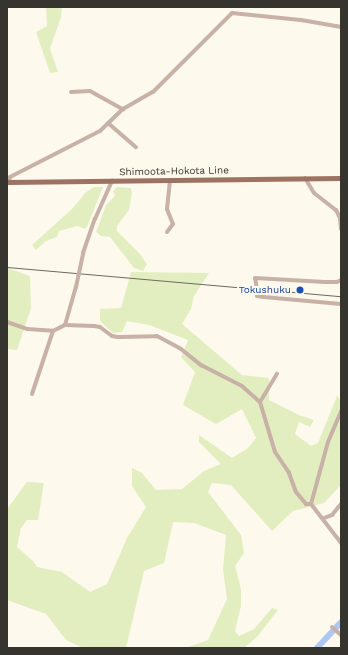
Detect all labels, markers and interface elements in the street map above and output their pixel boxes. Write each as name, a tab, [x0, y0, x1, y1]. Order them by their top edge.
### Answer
street label: Shimoota-Hokota Line	[119, 164, 229, 178]
place label: Tokushuku	[239, 284, 291, 296]
marker: Tokushuku	[294, 284, 306, 296]

